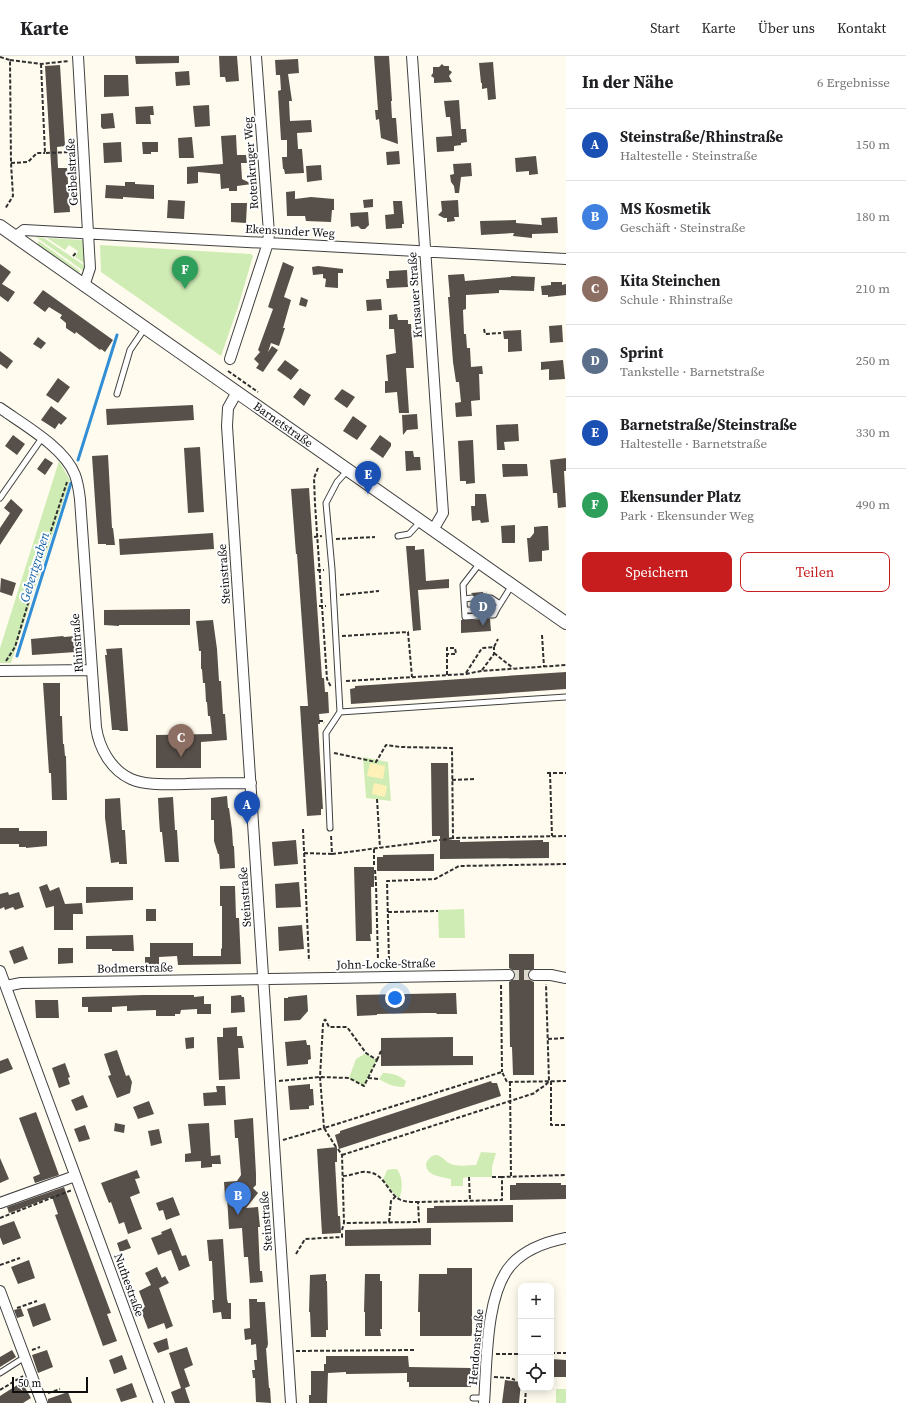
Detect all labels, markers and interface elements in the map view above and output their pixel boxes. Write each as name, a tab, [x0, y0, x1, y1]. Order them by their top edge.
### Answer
text: Karte	[20, 15, 69, 41]
text: Start	[650, 18, 680, 38]
text: Karte	[702, 18, 736, 38]
text: Über uns	[758, 18, 815, 38]
text: Kontakt	[837, 18, 886, 38]
text: In der Nähe	[582, 70, 673, 94]
text: 6 Ergebnisse	[817, 74, 890, 91]
street label: Rotenkruger Weg	[240, 116, 262, 210]
text: Steinstraße/Rhinstraße	[620, 126, 783, 147]
text: A	[591, 136, 599, 153]
text: 150 m	[856, 136, 890, 153]
street label: Geibelstraße	[62, 138, 82, 206]
text: Haltestelle · Steinstraße	[620, 147, 757, 164]
text: MS Kosmetik	[620, 198, 711, 219]
text: B	[591, 208, 599, 225]
text: 180 m	[856, 208, 890, 225]
text: Geschäft · Steinstraße	[620, 219, 745, 236]
street label: Ekensunder Weg	[245, 221, 335, 241]
street label: Krusauer Straße	[404, 251, 426, 339]
pin: F	[172, 256, 198, 289]
text: Kita Steinchen	[620, 270, 720, 291]
text: C	[591, 280, 599, 297]
text: 210 m	[856, 280, 890, 297]
text: Schule · Rhinstraße	[620, 291, 733, 308]
text: Sprint	[620, 342, 663, 363]
text: D	[590, 352, 600, 369]
text: 250 m	[856, 352, 890, 369]
text: Tankstelle · Barnetstraße	[620, 363, 765, 380]
street label: Barnetstraße	[250, 398, 316, 451]
text: Barnetstraße/Steinstraße	[620, 414, 797, 435]
text: E	[591, 424, 599, 441]
text: 330 m	[856, 424, 890, 441]
text: Haltestelle · Barnetstraße	[620, 435, 767, 452]
pin: E	[355, 461, 381, 494]
text: Ekensunder Platz	[620, 486, 741, 507]
text: F	[591, 496, 599, 513]
text: 490 m	[856, 496, 890, 513]
text: Park · Ekensunder Weg	[620, 507, 754, 524]
water label: Gebertgraben	[16, 530, 53, 604]
street label: Steinstraße	[214, 543, 234, 605]
button: Speichern	[582, 552, 732, 592]
button: Teilen	[740, 552, 890, 592]
pin: D	[470, 593, 496, 626]
street label: Rhinstraße	[67, 613, 87, 673]
pin: C	[168, 724, 194, 757]
pin: A	[234, 791, 260, 824]
street label: Steinstraße	[235, 866, 255, 928]
street label: John-Locke-Straße	[335, 955, 436, 973]
street label: Bodmerstraße	[97, 959, 173, 977]
your location	[385, 988, 405, 1008]
pin: B	[225, 1182, 251, 1215]
street label: Steinstraße	[256, 1190, 276, 1252]
street label: Nuthestraße	[110, 1251, 148, 1319]
map controls	[518, 1283, 554, 1391]
button: +	[518, 1283, 554, 1319]
street label: Hendonstraße	[465, 1308, 487, 1386]
button: −	[518, 1319, 554, 1355]
button: locate	[518, 1355, 554, 1391]
scale bar	[12, 1375, 88, 1394]
text: 50 m	[18, 1376, 41, 1391]

